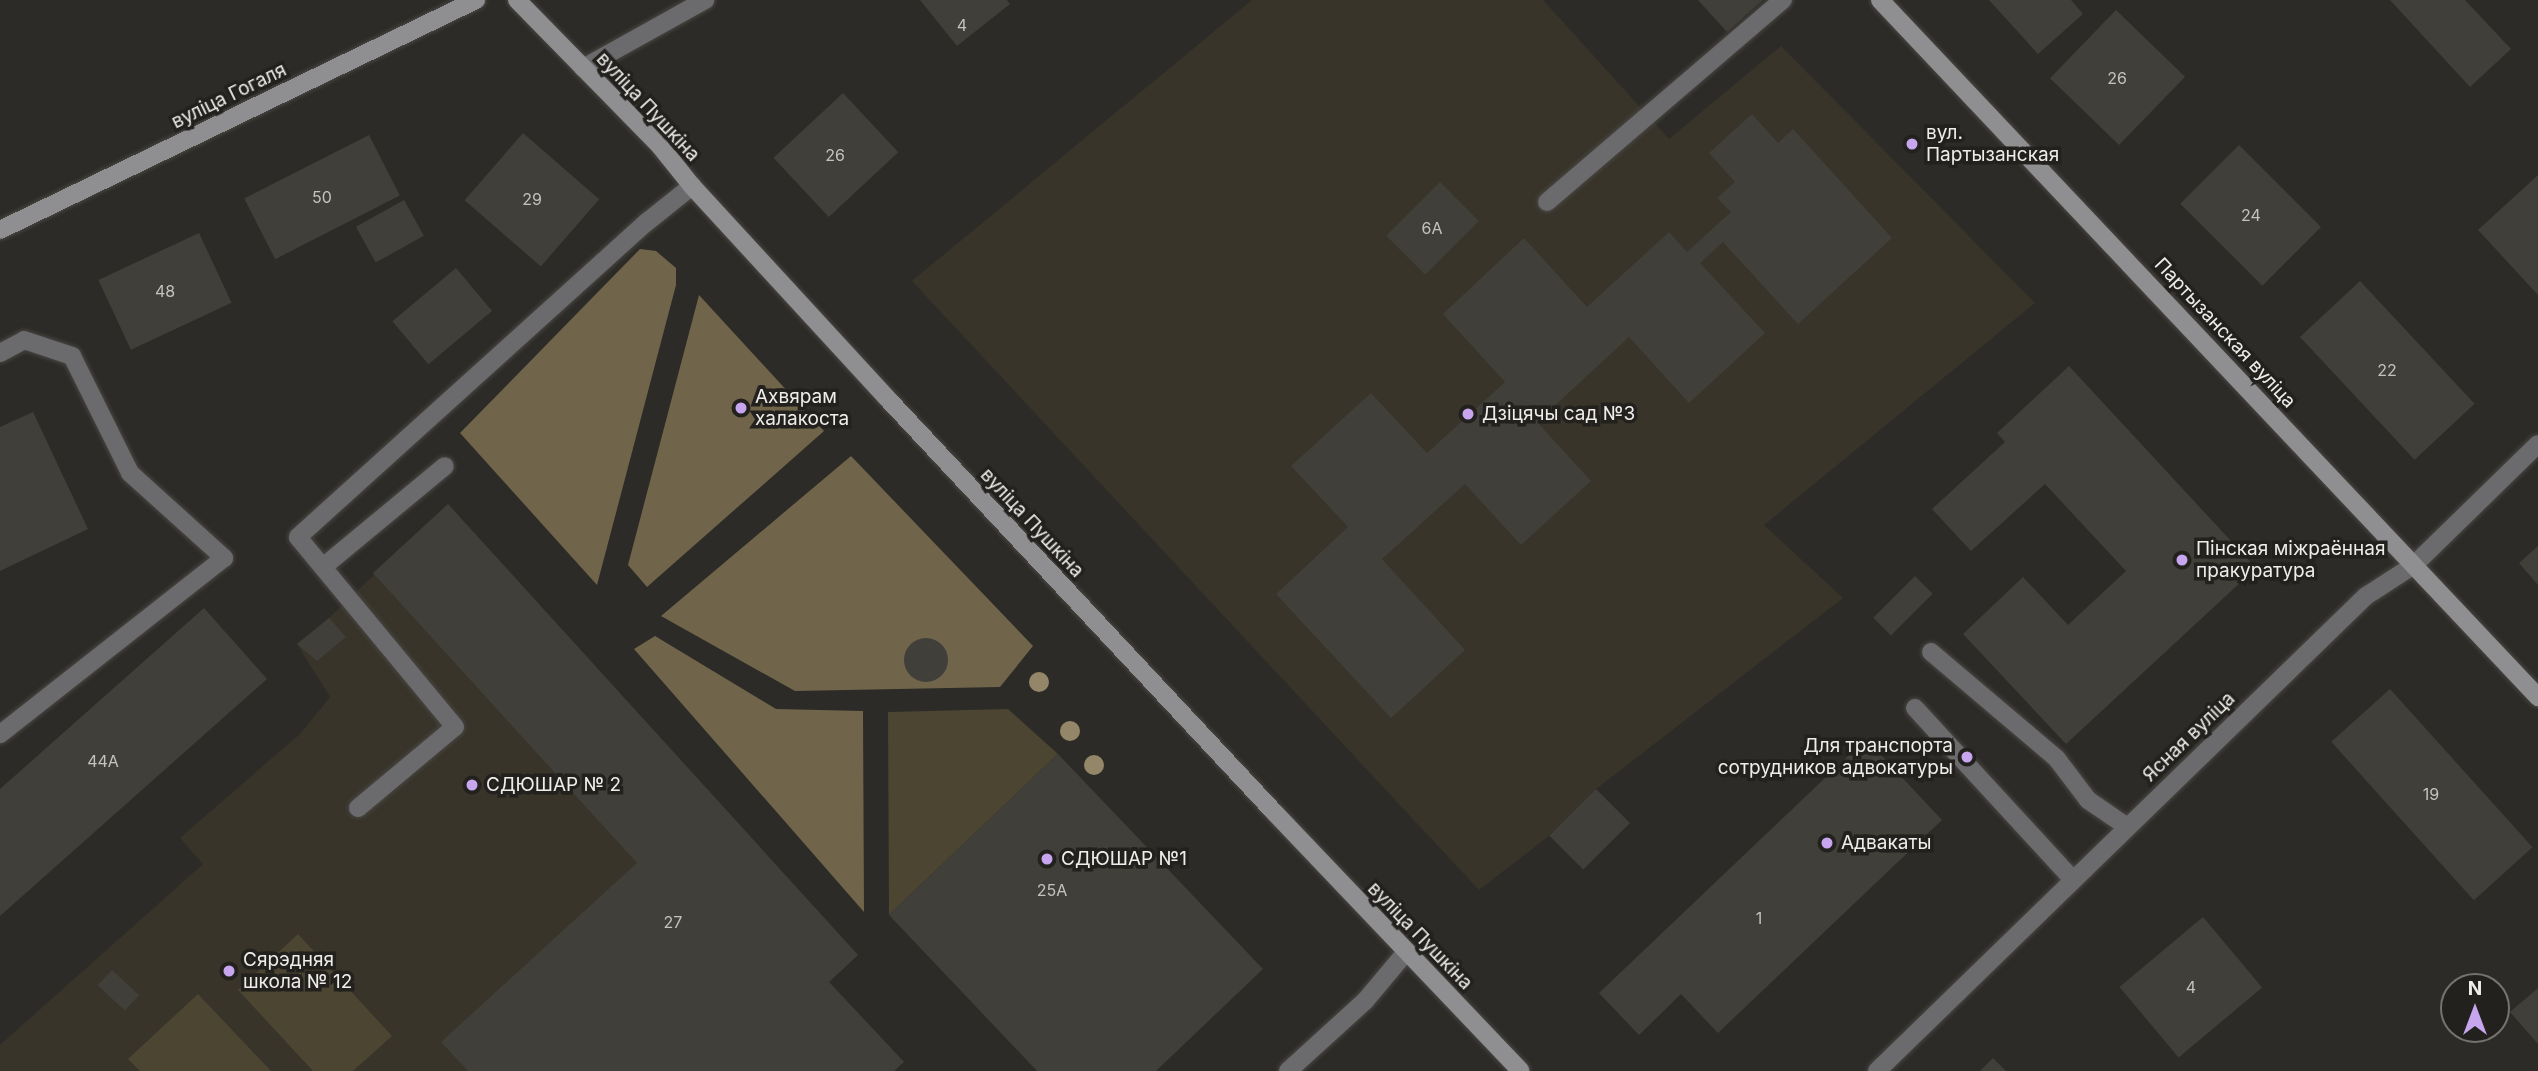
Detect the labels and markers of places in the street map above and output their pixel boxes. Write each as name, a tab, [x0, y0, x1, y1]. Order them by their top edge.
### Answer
place label: вул. Партызанская	[1926, 122, 2059, 166]
marker: вул. Партызанская	[1904, 136, 1920, 152]
place label: Ахвярам халакоста	[755, 386, 849, 430]
marker: Ахвярам халакоста	[733, 400, 749, 416]
place label: Дзіцячы сад №3	[1482, 403, 1635, 425]
marker: Дзіцячы сад №3	[1460, 406, 1476, 422]
place label: Пінская міжраённая пракуратура	[2196, 538, 2386, 582]
marker: Пінская міжраённая пракуратура	[2174, 552, 2190, 568]
place label: Для транспорта сотрудников адвокатуры	[1718, 735, 1953, 779]
marker: Для транспорта сотрудников адвокатуры	[1959, 749, 1975, 765]
place label: СДЮШАР № 2	[486, 774, 621, 796]
marker: СДЮШАР № 2	[464, 777, 480, 793]
place label: Адвакаты	[1841, 832, 1932, 854]
marker: Адвакаты	[1819, 835, 1835, 851]
place label: СДЮШАР №1	[1061, 848, 1187, 870]
marker: СДЮШАР №1	[1039, 851, 1055, 867]
place label: Сярэдняя школа № 12	[243, 949, 352, 993]
marker: Сярэдняя школа № 12	[221, 963, 237, 979]

